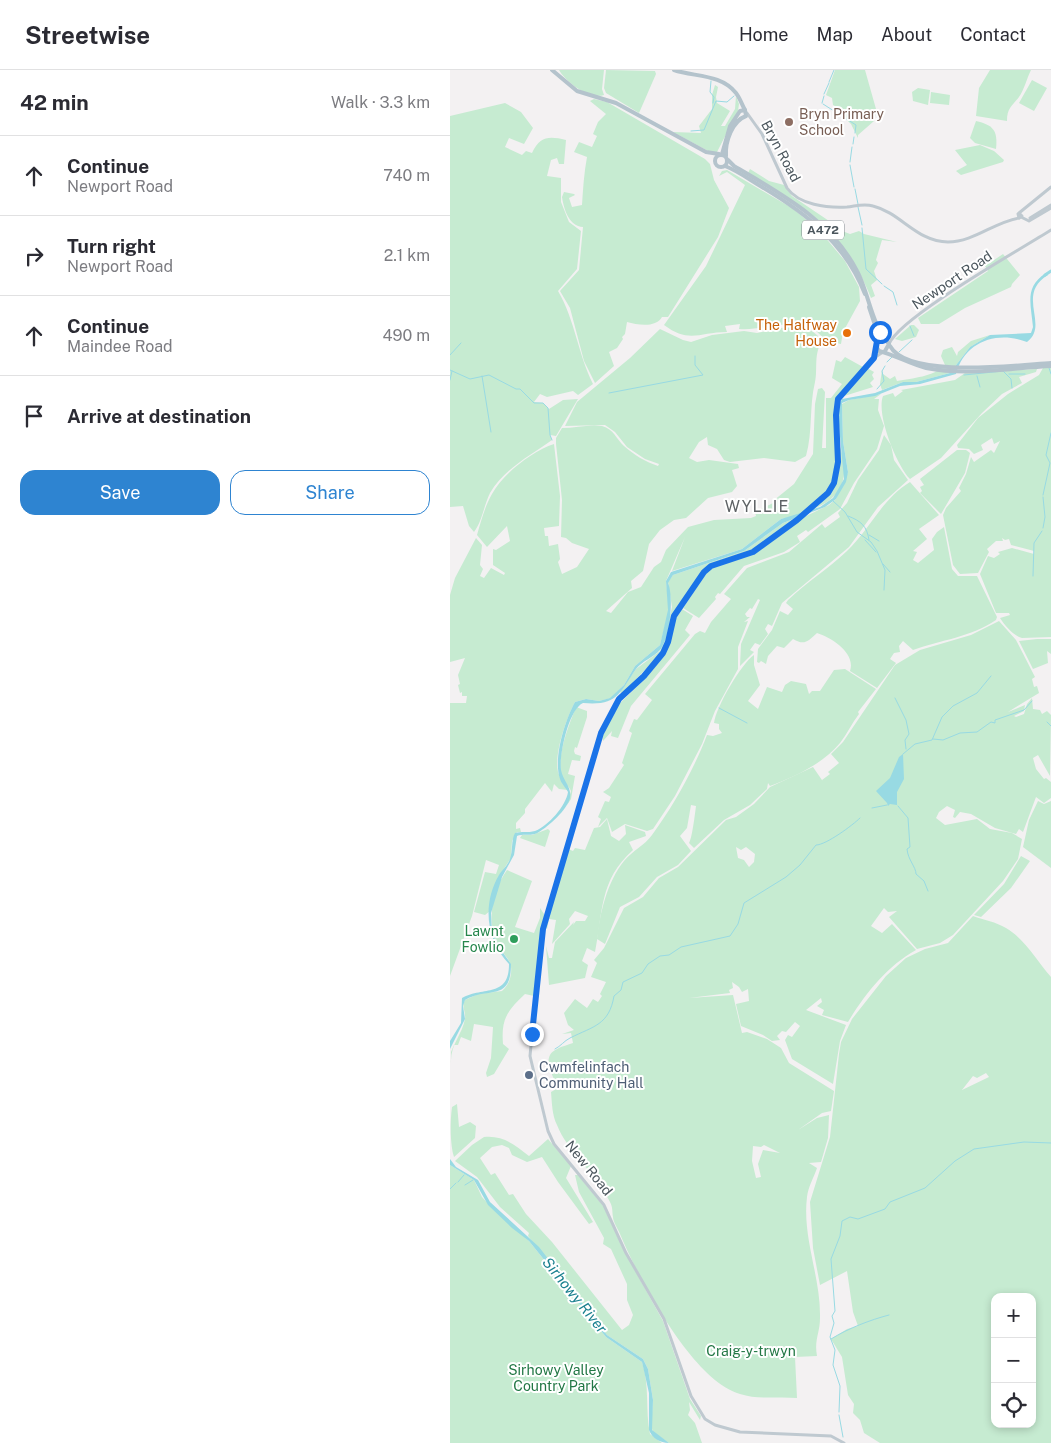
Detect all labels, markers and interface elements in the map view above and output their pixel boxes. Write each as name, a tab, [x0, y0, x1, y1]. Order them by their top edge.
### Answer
text: Streetwise	[25, 21, 150, 49]
text: Home	[739, 24, 789, 45]
text: Map	[817, 24, 853, 45]
text: About	[881, 24, 932, 45]
text: Contact	[960, 24, 1026, 45]
text: 42 min	[20, 90, 89, 115]
text: Walk · 3.3 km	[331, 93, 430, 112]
place label: Bryn Primary School	[799, 106, 884, 138]
marker: Bryn Primary School	[783, 116, 795, 128]
street label: Bryn Road	[758, 118, 804, 184]
text: Continue	[67, 155, 149, 177]
icon: ahead	[20, 162, 48, 190]
text: 740 m	[383, 166, 430, 185]
text: Newport Road	[67, 177, 173, 196]
road number: A472	[802, 220, 844, 240]
text: Turn right	[67, 235, 156, 257]
icon: right	[20, 242, 48, 270]
text: 2.1 km	[384, 246, 430, 265]
street label: Newport Road	[909, 247, 995, 313]
text: Newport Road	[67, 257, 173, 276]
text: Continue	[67, 315, 149, 337]
place label: The Halfway House	[756, 317, 837, 349]
route start	[869, 321, 892, 344]
icon: ahead	[20, 322, 48, 350]
text: 490 m	[383, 326, 430, 345]
marker: The Halfway House	[841, 327, 853, 339]
text: Maindee Road	[67, 337, 173, 356]
icon: arrive	[20, 402, 48, 430]
text: Arrive at destination	[67, 405, 251, 427]
button: Save	[20, 470, 220, 515]
button: Share	[230, 470, 430, 515]
district label: WYLLIE	[725, 497, 789, 516]
place label: Lawnt Fowlio	[462, 923, 504, 955]
marker: Lawnt Fowlio	[508, 933, 520, 945]
route end	[521, 1023, 544, 1046]
place label: Cwmfelinfach Community Hall	[539, 1059, 644, 1091]
marker: Cwmfelinfach Community Hall	[523, 1069, 535, 1081]
street label: New Road	[562, 1137, 616, 1199]
water label: Sirhowy River	[539, 1254, 611, 1337]
map controls	[991, 1293, 1036, 1428]
button: +	[991, 1293, 1036, 1338]
button: −	[991, 1338, 1036, 1383]
park label: Craig-y-trwyn	[706, 1343, 796, 1359]
park label: Sirhowy Valley Country Park	[508, 1362, 604, 1394]
button: locate	[991, 1383, 1036, 1428]

